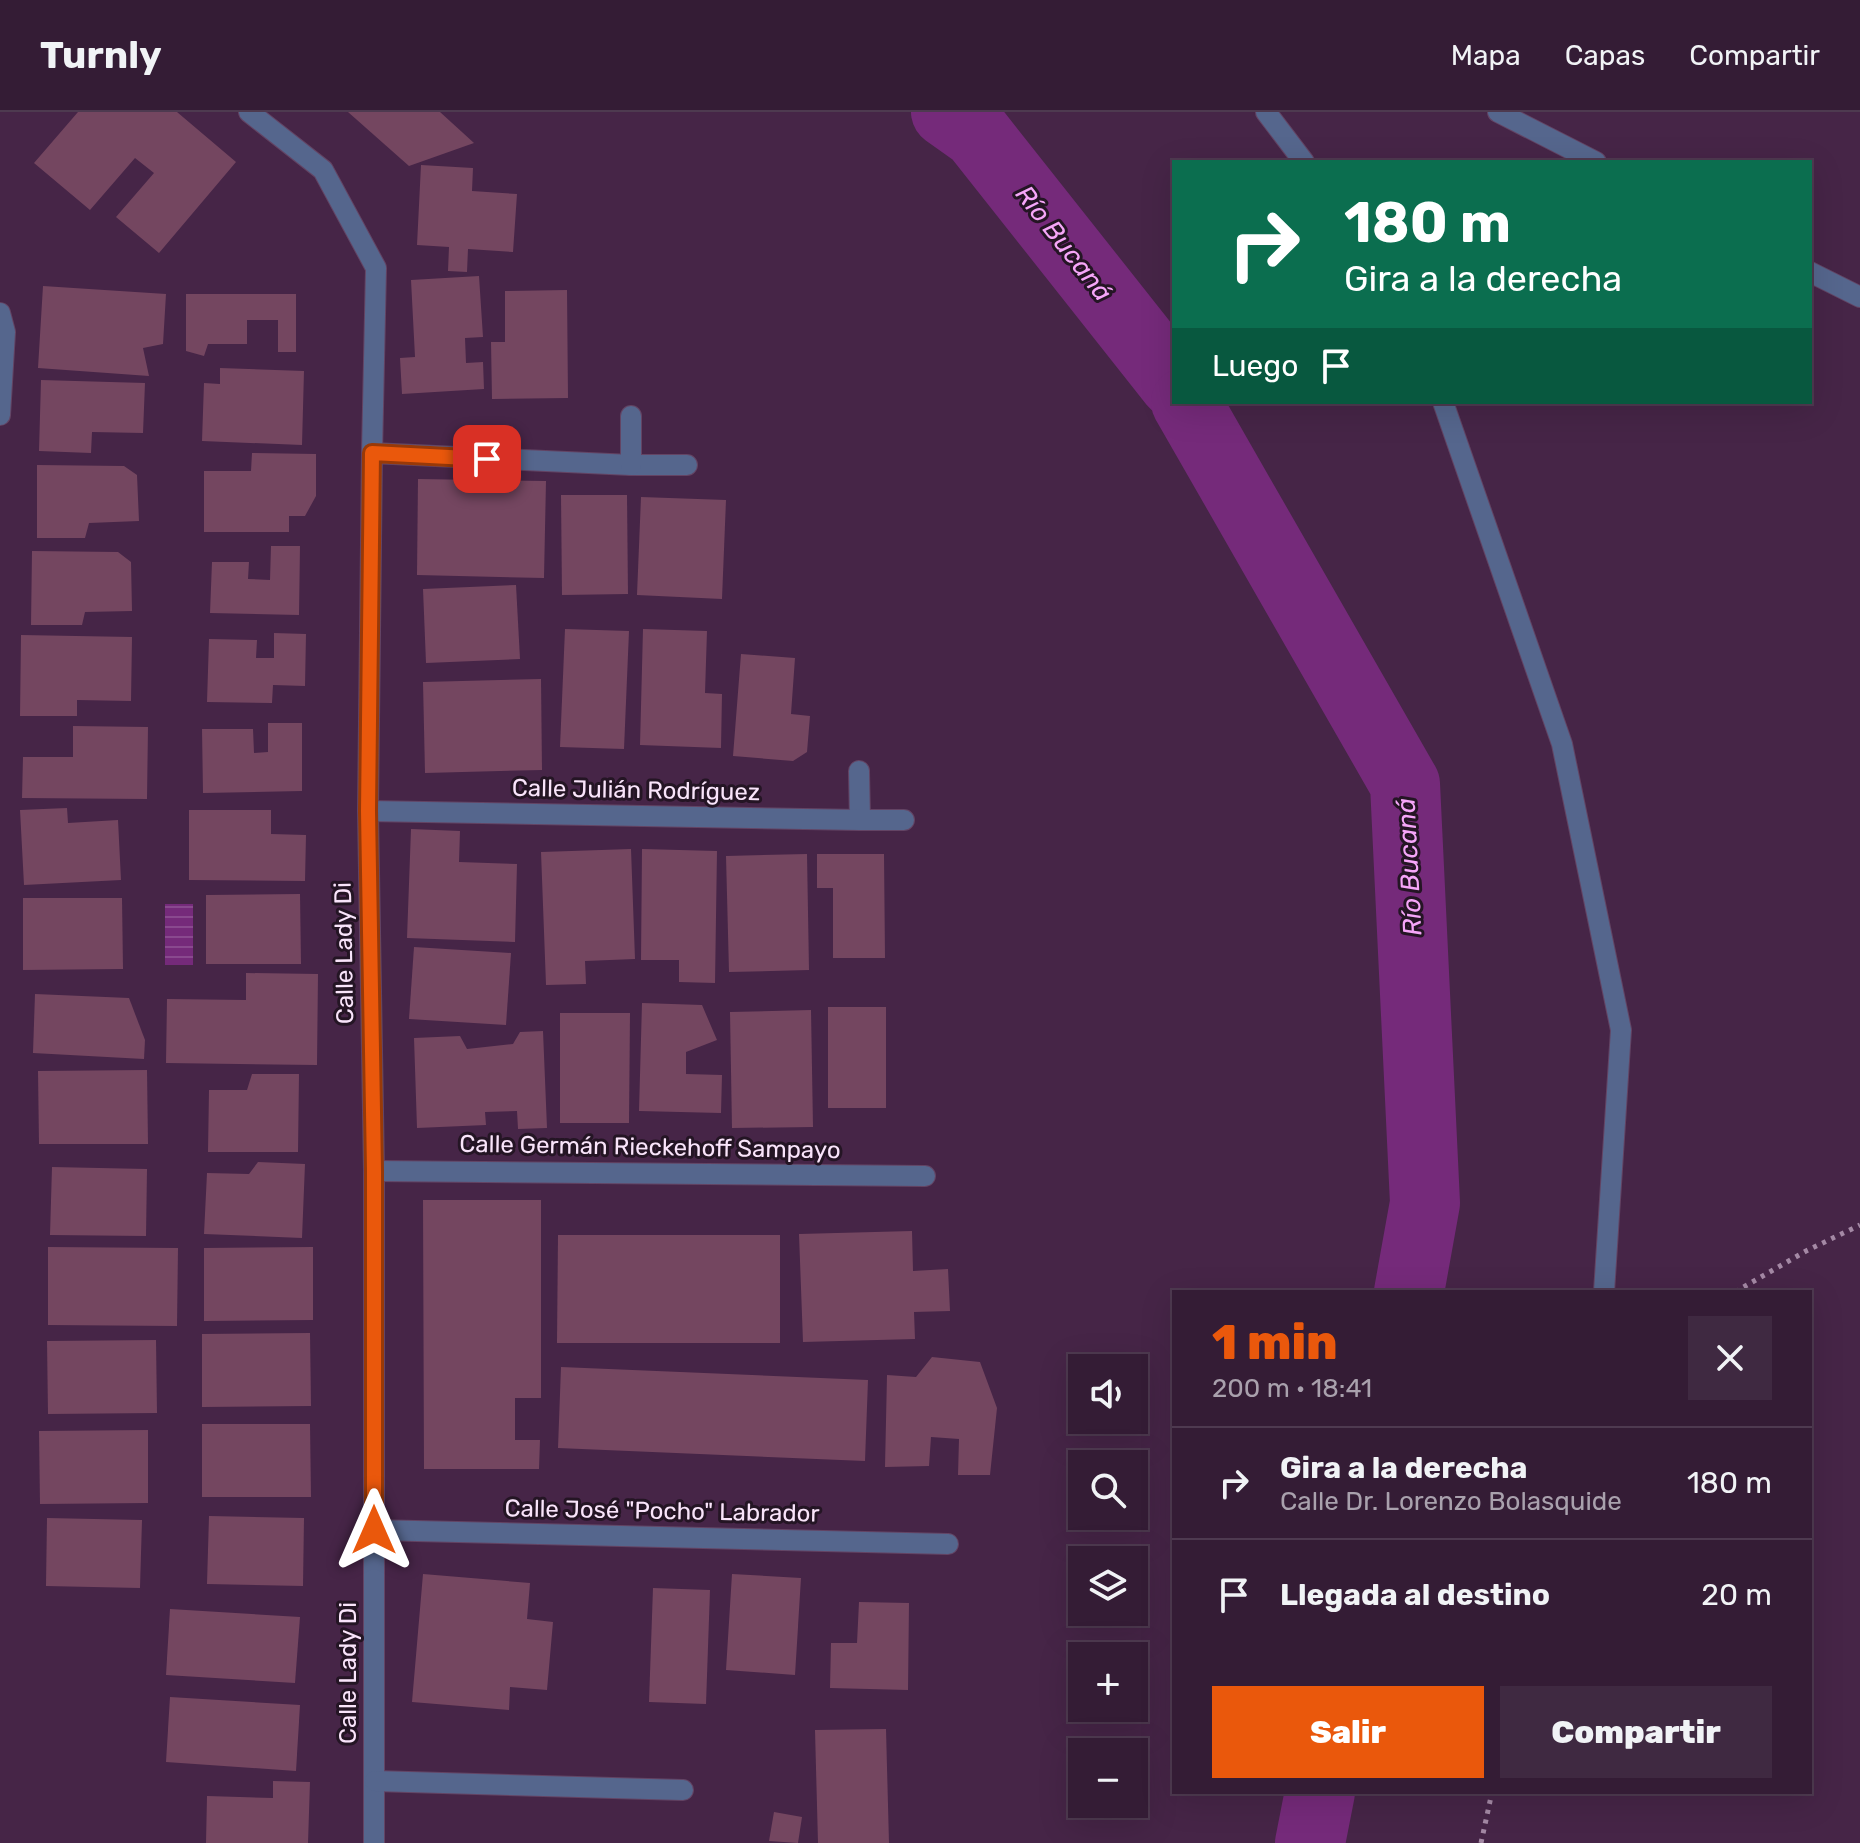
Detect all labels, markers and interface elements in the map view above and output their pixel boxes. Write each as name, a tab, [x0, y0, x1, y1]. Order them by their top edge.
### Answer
text: Turnly	[40, 32, 162, 78]
text: Mapa	[1451, 39, 1521, 72]
text: Capas	[1565, 39, 1645, 72]
text: Compartir	[1689, 39, 1820, 72]
water label: Río Bucaná	[1009, 179, 1118, 307]
text: 180 m	[1344, 190, 1511, 256]
icon: right	[1212, 192, 1316, 296]
text: Gira a la derecha	[1344, 257, 1622, 300]
icon: arrive	[1314, 344, 1358, 388]
text: Luego	[1212, 348, 1298, 384]
pin	[453, 425, 521, 493]
icon: arrive	[465, 437, 509, 481]
street label: Calle Julián Rodríguez	[512, 774, 760, 806]
water label: Río Bucaná	[1390, 797, 1429, 937]
street label: Calle Lady Di	[329, 882, 359, 1024]
street label: Calle Germán Rieckehoff Sampayo	[459, 1130, 841, 1164]
text: 1 min	[1212, 1314, 1338, 1371]
button: close	[1688, 1316, 1772, 1400]
map controls	[1068, 1354, 1148, 1818]
button: sound	[1068, 1354, 1148, 1434]
text: 200 m · 18:41	[1212, 1373, 1372, 1404]
button: search	[1068, 1450, 1148, 1530]
text: Gira a la derecha	[1280, 1450, 1527, 1486]
icon: right	[1212, 1461, 1256, 1505]
text: 180 m	[1687, 1465, 1772, 1501]
text: Calle Dr. Lorenzo Bolasquide	[1280, 1486, 1622, 1517]
position arrow	[332, 1488, 416, 1572]
street label: Calle José "Pocho" Labrador	[504, 1494, 820, 1528]
button: layers	[1068, 1546, 1148, 1626]
icon: arrive	[1212, 1573, 1256, 1617]
text: Llegada al destino	[1280, 1577, 1550, 1613]
text: 20 m	[1701, 1577, 1772, 1613]
street label: Calle Lady Di	[334, 1602, 362, 1744]
button: +	[1068, 1642, 1148, 1722]
button: Salir	[1212, 1686, 1484, 1778]
button: Compartir	[1500, 1686, 1772, 1778]
button: −	[1068, 1738, 1148, 1818]

